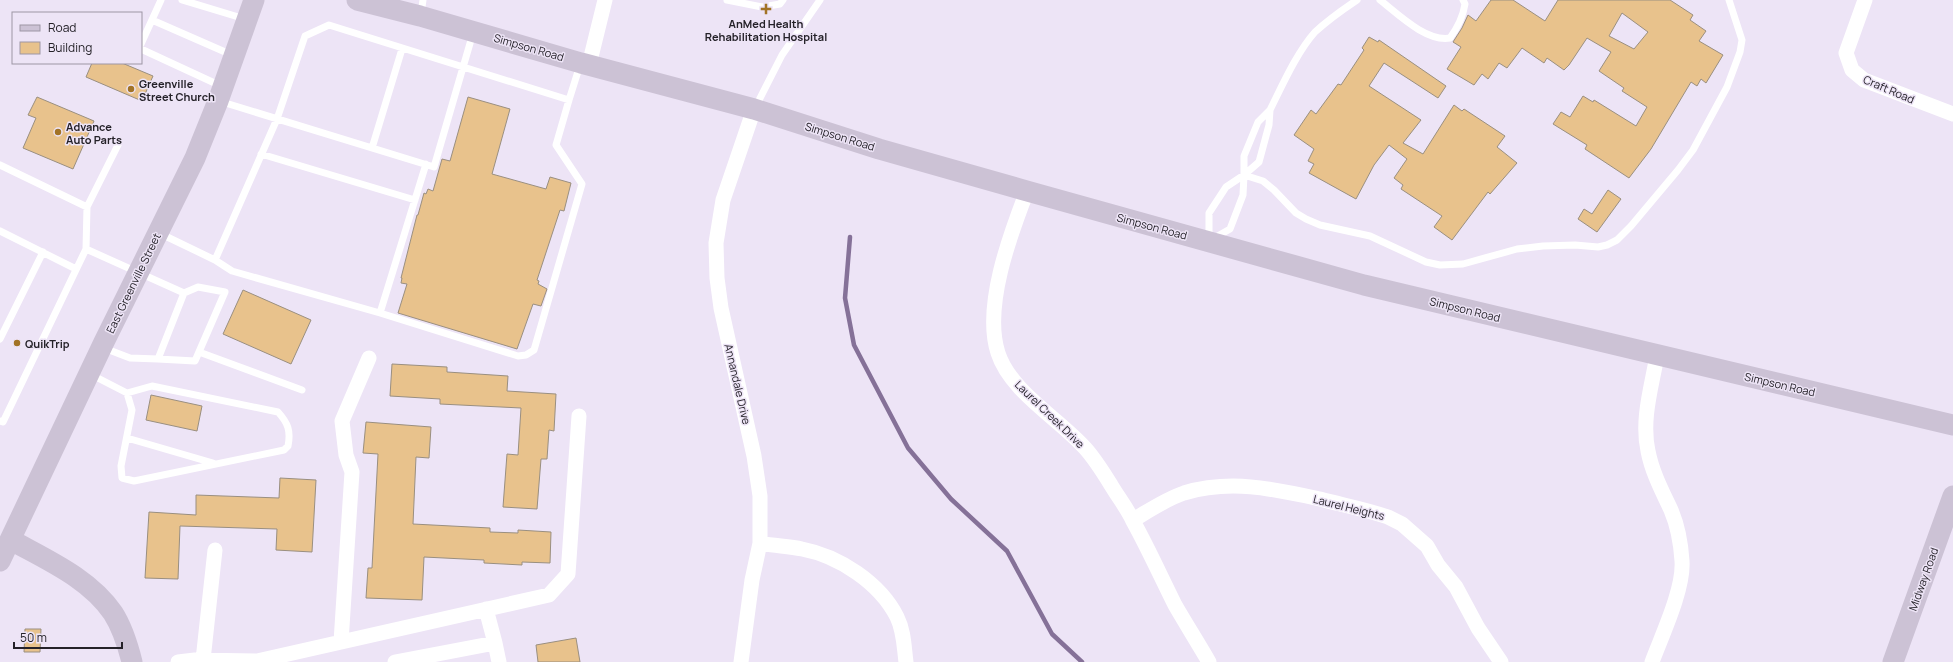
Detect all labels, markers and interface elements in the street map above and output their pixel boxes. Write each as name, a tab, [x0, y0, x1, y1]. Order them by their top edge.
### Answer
marker: AnMed Health Rehabilitation Hospital	[760, 3, 772, 15]
legend	[12, 12, 142, 64]
place label: AnMed Health Rehabilitation Hospital	[705, 16, 827, 44]
text: Road	[48, 19, 76, 36]
street label: Simpson Road	[492, 30, 566, 64]
text: Building	[48, 39, 92, 56]
street label: Craft Road	[1861, 71, 1917, 107]
place label: Greenville Street Church	[139, 76, 215, 104]
marker: Greenville Street Church	[126, 84, 136, 94]
street label: Simpson Road	[803, 118, 877, 154]
place label: Advance Auto Parts	[66, 119, 122, 147]
marker: Advance Auto Parts	[53, 127, 63, 137]
street label: Simpson Road	[1115, 209, 1189, 243]
street label: East Greenville Street	[102, 230, 164, 336]
street label: Simpson Road	[1428, 293, 1502, 325]
place label: QuikTrip	[25, 336, 70, 351]
marker: QuikTrip	[12, 338, 22, 348]
street label: Annandale Drive	[721, 342, 755, 426]
street label: Simpson Road	[1743, 369, 1817, 399]
street label: Laurel Creek Drive	[1012, 377, 1088, 451]
street label: Laurel Heights	[1312, 491, 1386, 523]
street label: Midway Road	[1905, 545, 1941, 613]
scale bar	[14, 624, 122, 650]
text: 50 m	[20, 629, 47, 646]

